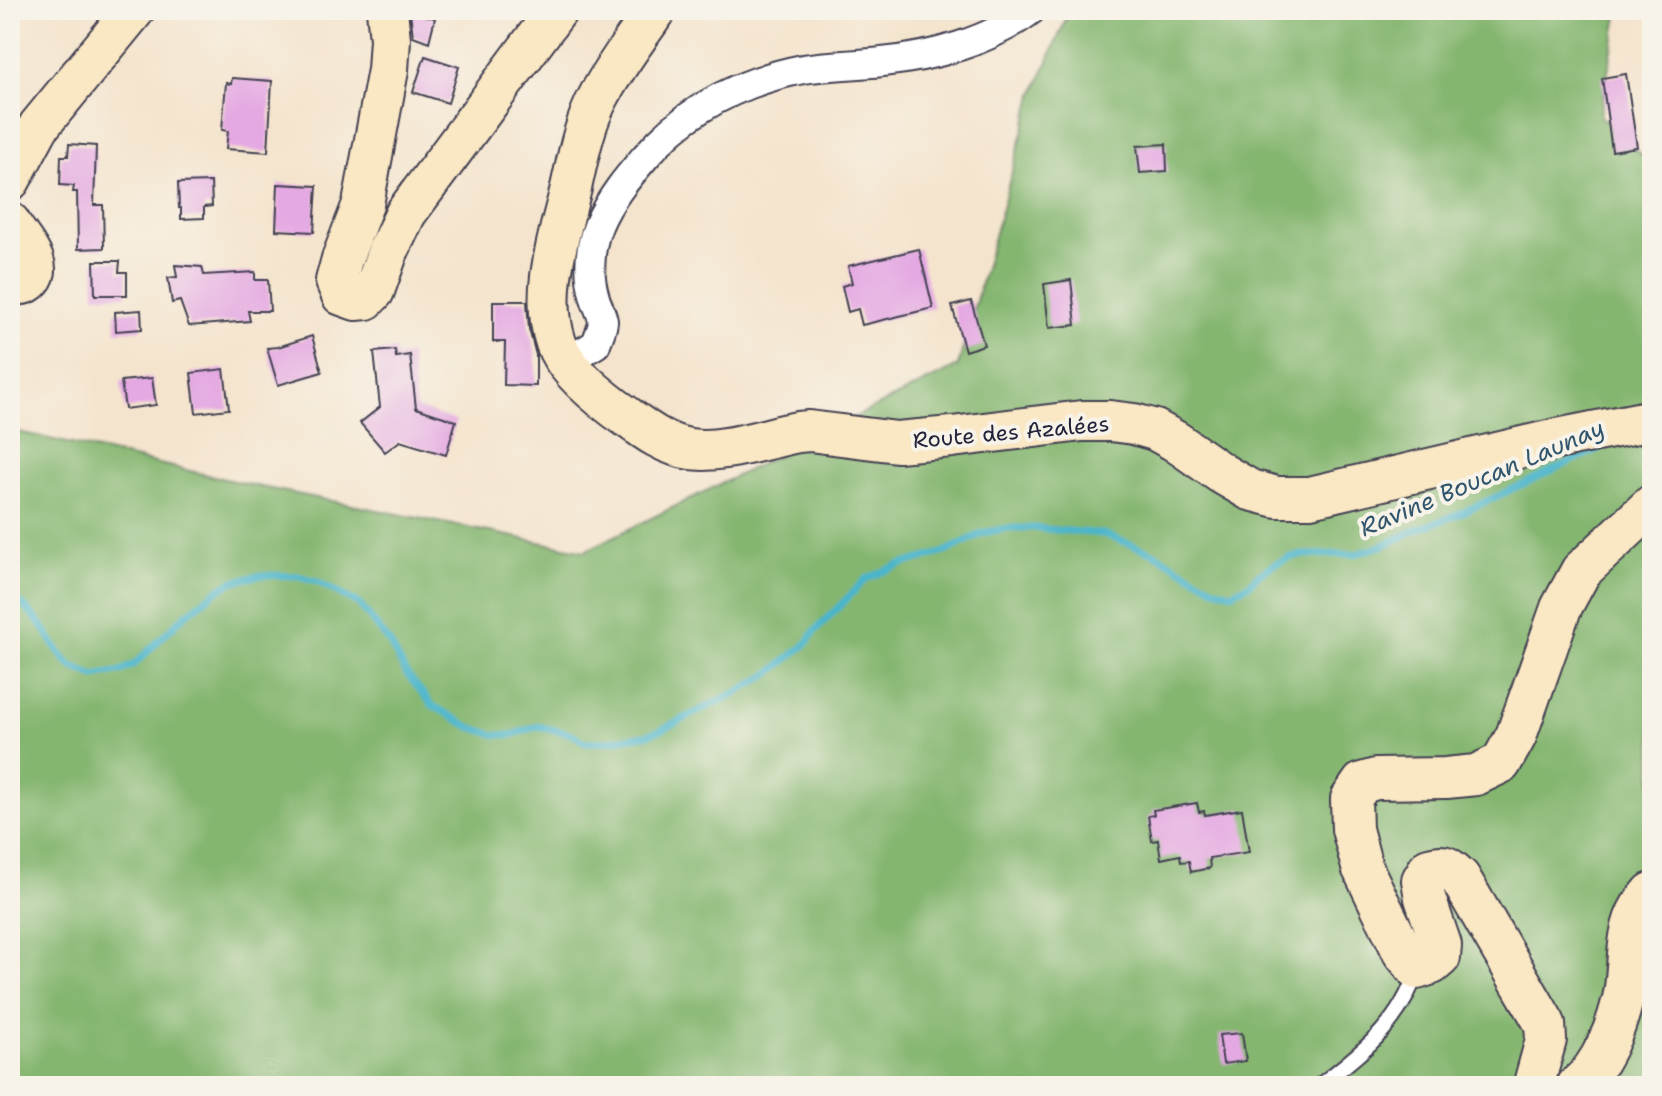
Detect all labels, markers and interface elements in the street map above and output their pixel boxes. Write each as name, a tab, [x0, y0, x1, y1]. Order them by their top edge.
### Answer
street label: Route des Azalées	[912, 409, 1110, 455]
water label: Ravine Boucan Launay	[1355, 412, 1609, 544]

